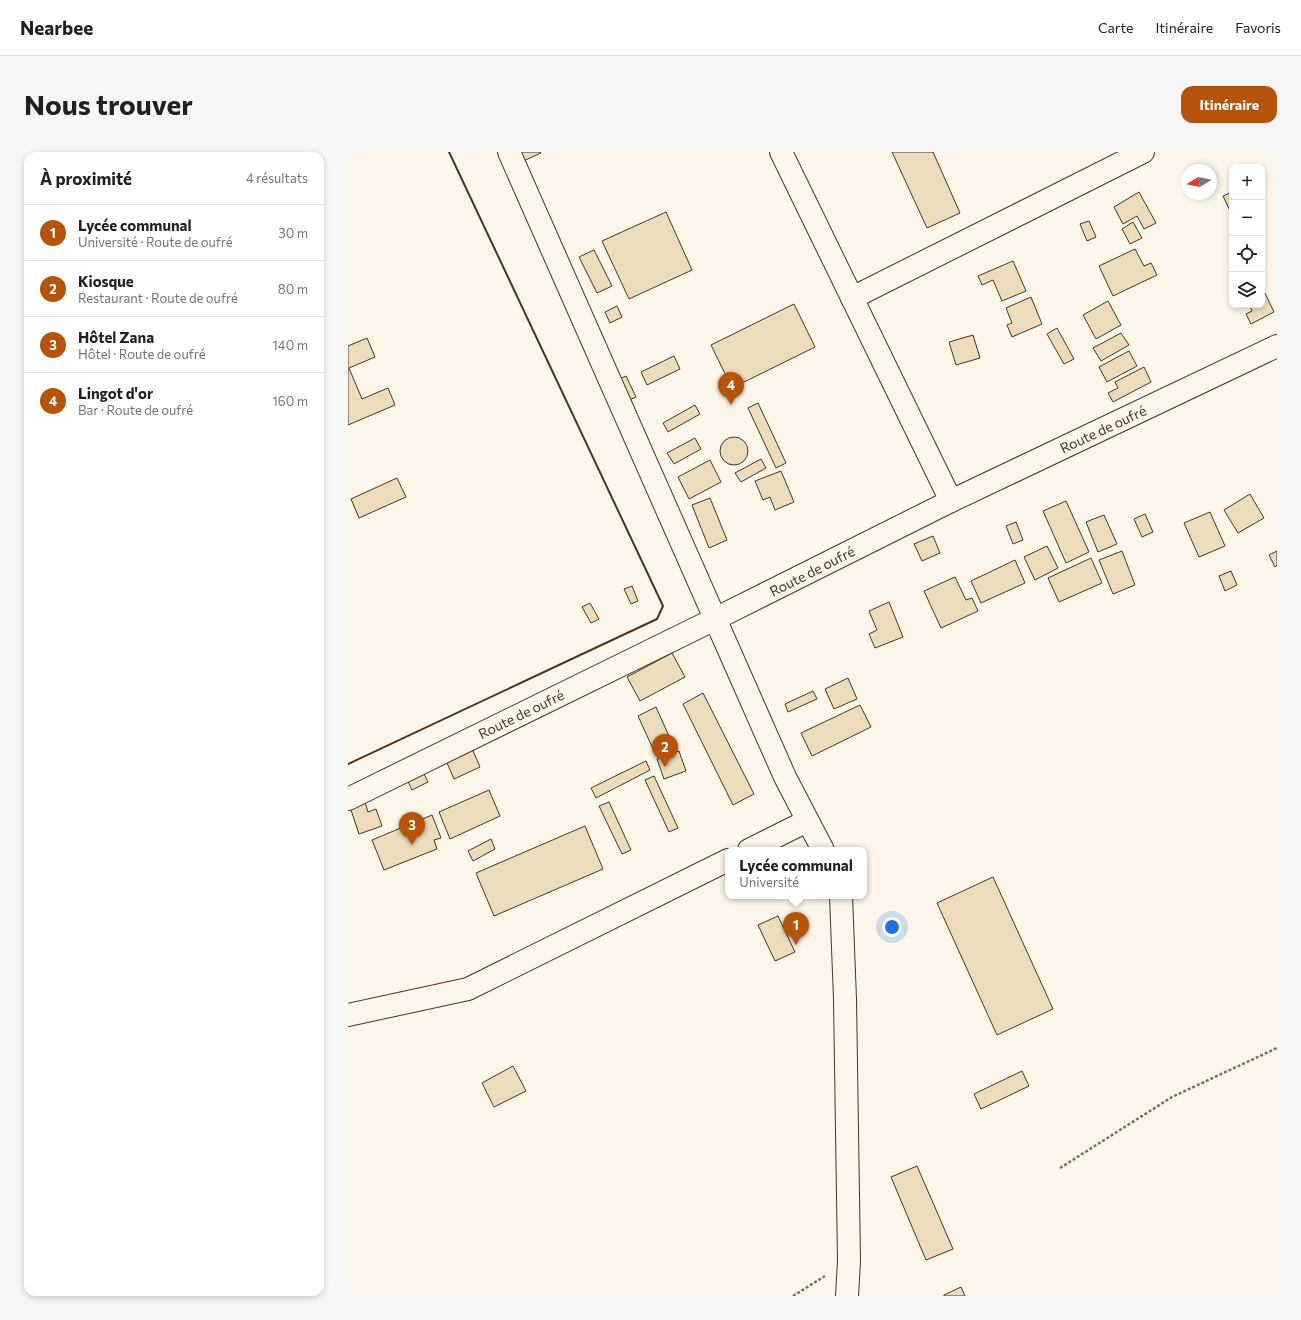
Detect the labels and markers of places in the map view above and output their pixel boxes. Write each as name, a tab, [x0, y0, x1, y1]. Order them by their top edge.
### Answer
pin: 4	[718, 372, 744, 405]
pin: 2	[652, 734, 678, 767]
pin: 3	[399, 812, 425, 845]
pin: 1	[783, 912, 809, 945]

